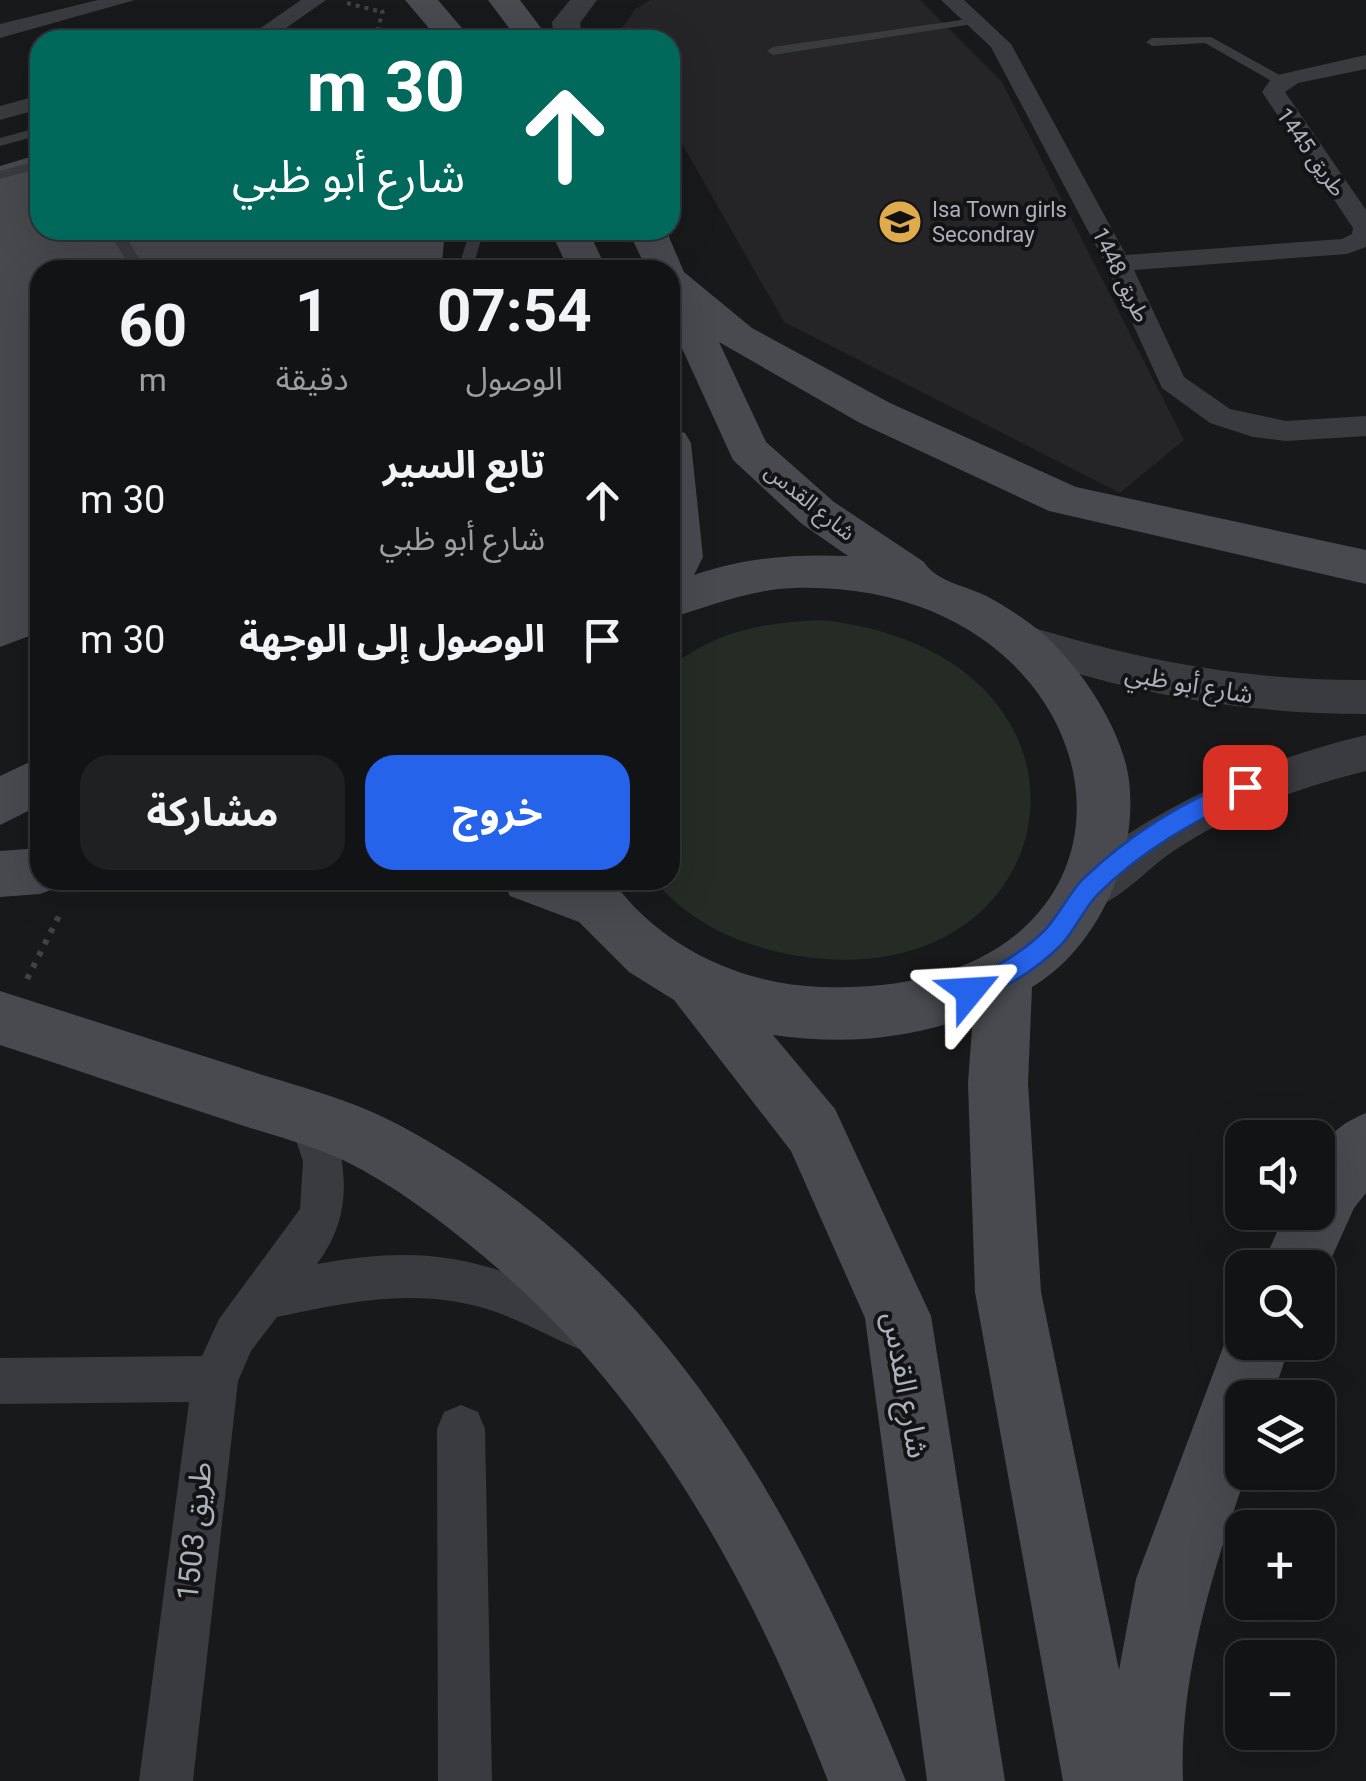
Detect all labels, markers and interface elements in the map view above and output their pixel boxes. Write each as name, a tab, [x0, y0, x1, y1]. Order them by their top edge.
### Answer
text: 30 m	[307, 46, 465, 128]
icon: ahead	[500, 70, 630, 200]
street label: طريق 1445	[1271, 103, 1351, 202]
text: شارع أبو ظبي	[232, 150, 465, 203]
place label: Isa Town girls Secondray	[932, 197, 1067, 247]
school or university icon: Isa Town girls Secondray	[877, 199, 923, 245]
street label: طريق 1448	[1086, 224, 1155, 327]
text: 1	[295, 275, 329, 346]
text: 07:54	[437, 275, 592, 346]
text: 60	[118, 290, 187, 361]
text: دقيقة	[276, 360, 349, 398]
text: الوصول	[466, 360, 563, 398]
text: m	[139, 361, 167, 399]
text: تابع السير	[383, 443, 545, 487]
street label: شارع القدس	[757, 458, 860, 549]
icon: ahead	[575, 473, 630, 528]
text: 30 m	[80, 478, 165, 522]
text: شارع أبو ظبي	[379, 520, 545, 558]
icon: arrive	[575, 613, 630, 668]
text: الوصول إلى الوجهة	[239, 617, 545, 661]
text: 30 m	[80, 618, 165, 662]
street label: شارع أبو ظبي	[1122, 657, 1255, 714]
pin	[1203, 745, 1288, 830]
button: مشاركة	[80, 755, 345, 870]
button: خروج	[365, 755, 630, 870]
icon: arrive	[1218, 760, 1273, 815]
position arrow	[918, 939, 1022, 1043]
map controls	[1225, 1120, 1335, 1750]
button: sound	[1225, 1120, 1335, 1230]
button: search	[1225, 1250, 1335, 1360]
street label: شارع القدس	[871, 1309, 936, 1462]
button: layers	[1225, 1380, 1335, 1490]
street label: طريق 1503	[169, 1460, 220, 1602]
button: +	[1225, 1510, 1335, 1620]
button: −	[1225, 1640, 1335, 1750]

